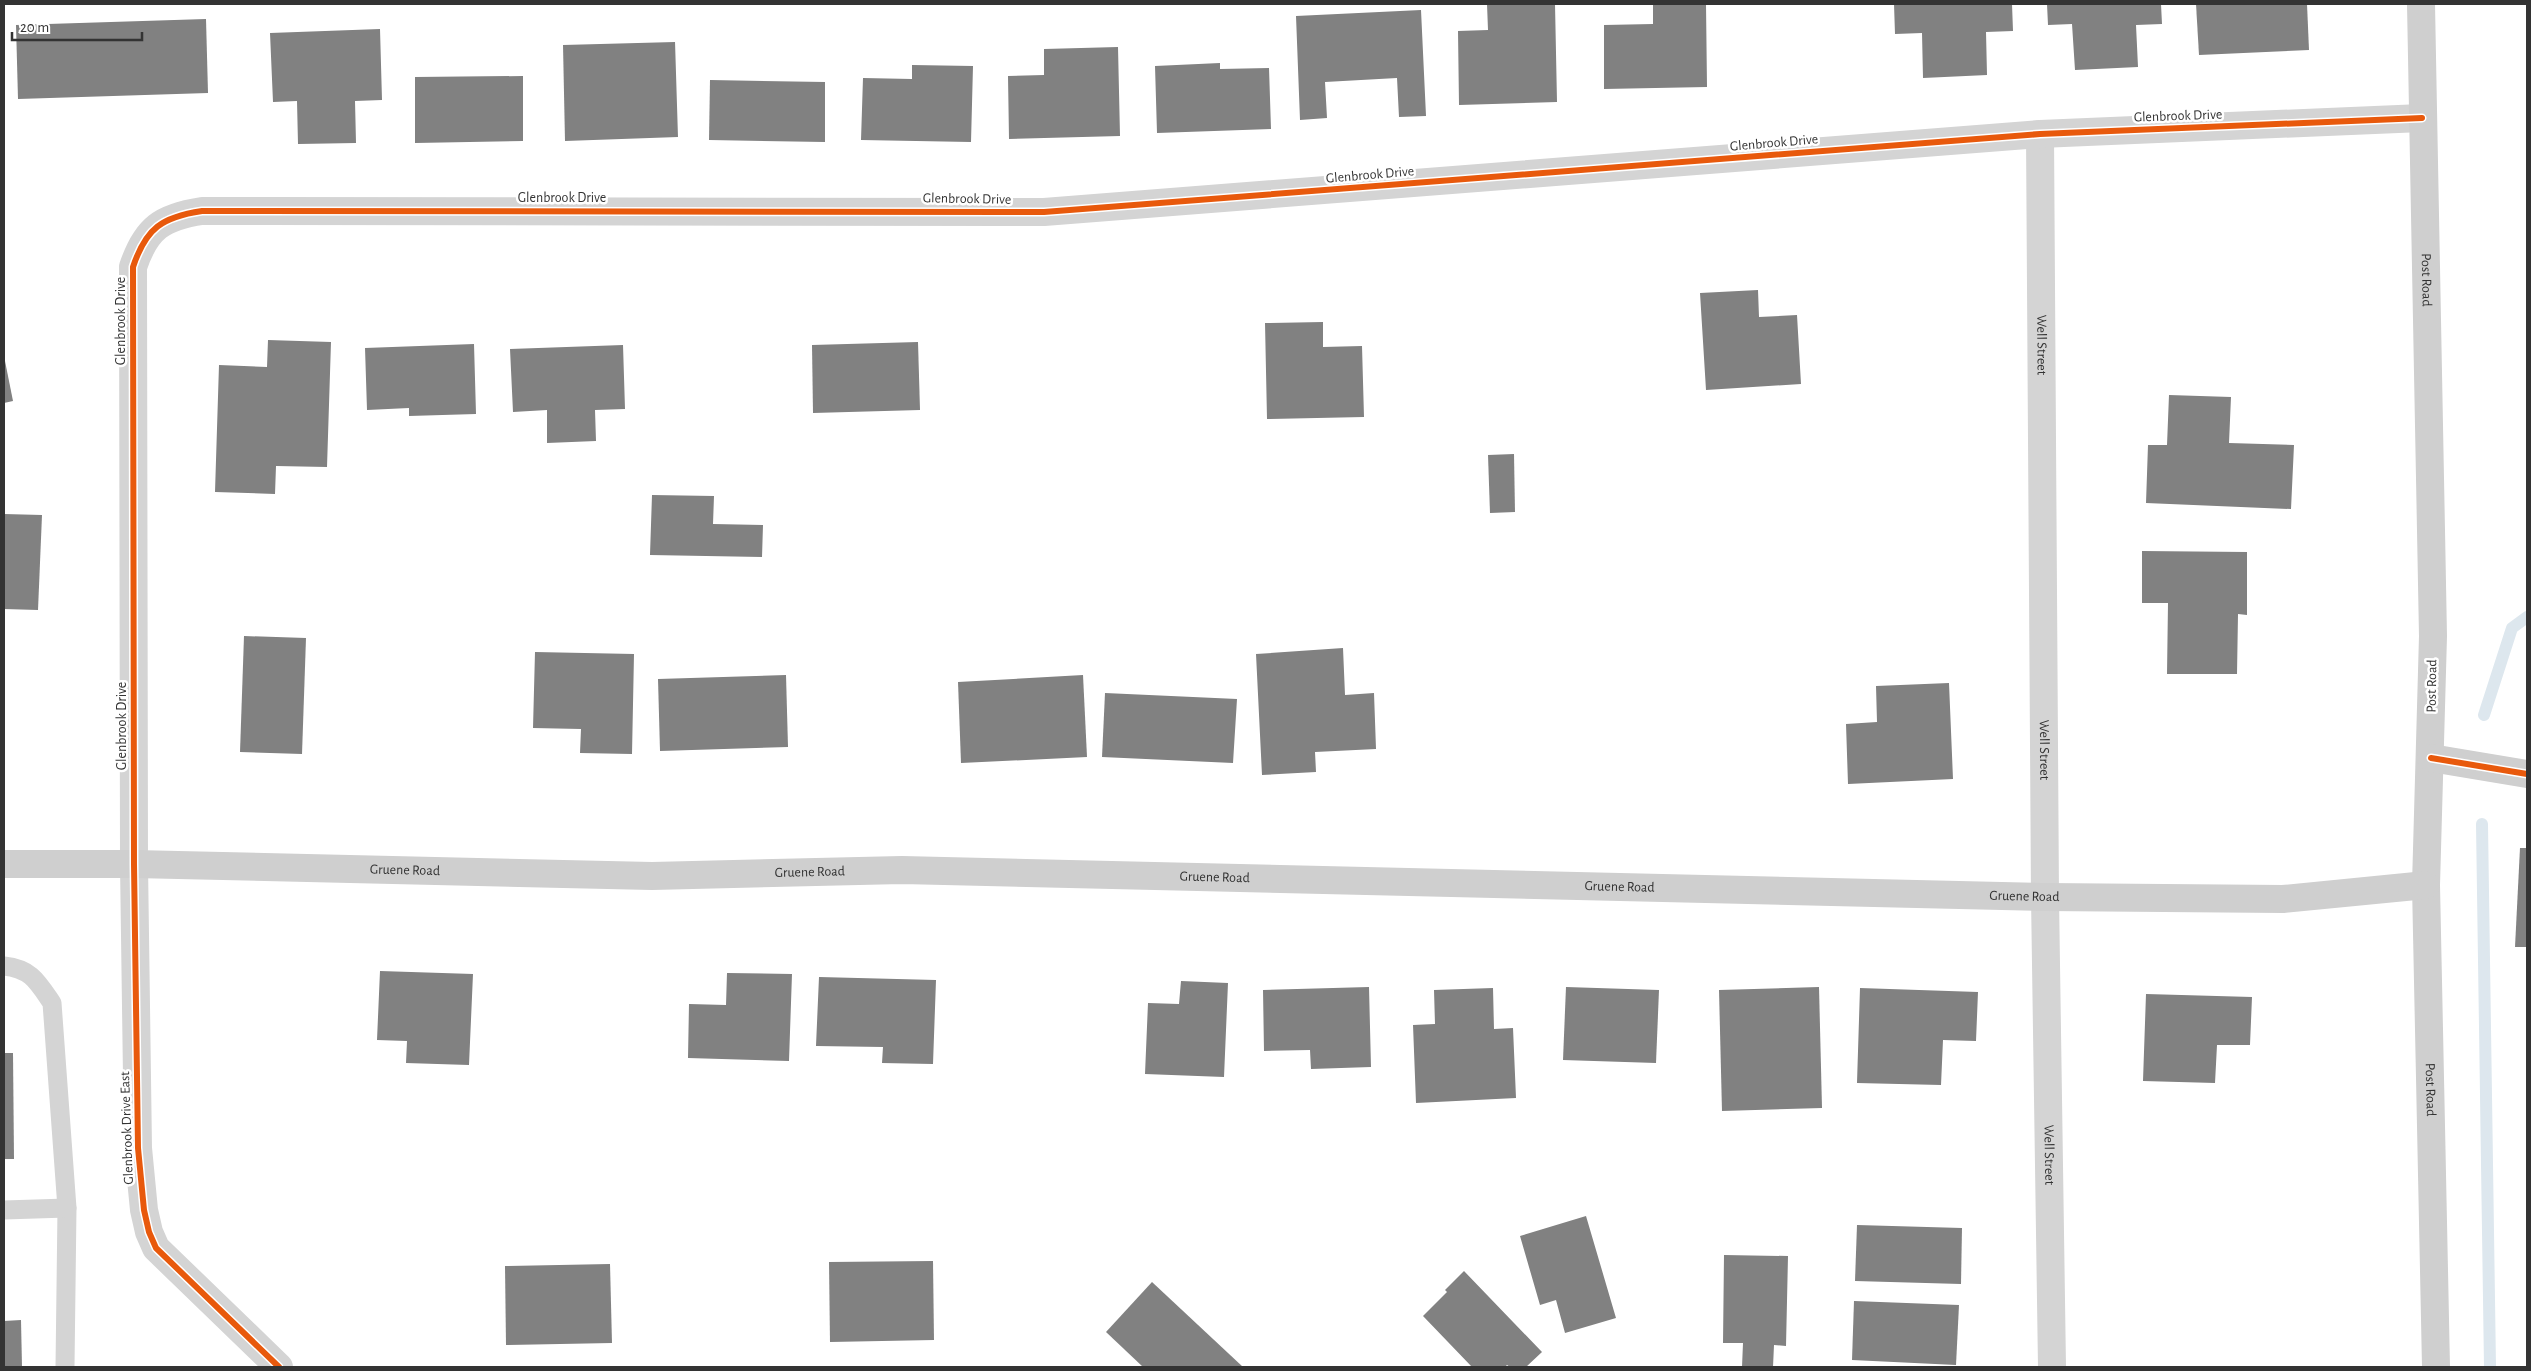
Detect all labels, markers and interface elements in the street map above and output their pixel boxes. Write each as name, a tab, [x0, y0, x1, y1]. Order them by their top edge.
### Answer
scale bar	[12, 10, 142, 42]
text: 20 m	[20, 20, 49, 35]
street label: Glenbrook Drive	[2134, 107, 2222, 125]
street label: Glenbrook Drive	[1729, 132, 1819, 154]
street label: Glenbrook Drive	[1325, 164, 1415, 186]
street label: Glenbrook Drive	[518, 191, 606, 205]
street label: Glenbrook Drive	[923, 191, 1011, 207]
street label: Post Road	[2419, 253, 2434, 307]
street label: Glenbrook Drive	[114, 277, 128, 365]
street label: Well Street	[2034, 315, 2049, 376]
street label: Post Road	[2425, 659, 2439, 713]
street label: Glenbrook Drive	[115, 682, 129, 770]
street label: Well Street	[2037, 720, 2051, 781]
street label: Gruene Road	[370, 862, 440, 878]
street label: Gruene Road	[775, 864, 845, 880]
street label: Gruene Road	[1179, 870, 1250, 885]
street label: Gruene Road	[1584, 879, 1655, 895]
street label: Gruene Road	[1989, 889, 2060, 904]
street label: Post Road	[2423, 1063, 2438, 1117]
street label: Glenbrook Drive East	[118, 1071, 136, 1185]
street label: Well Street	[2041, 1125, 2056, 1186]

